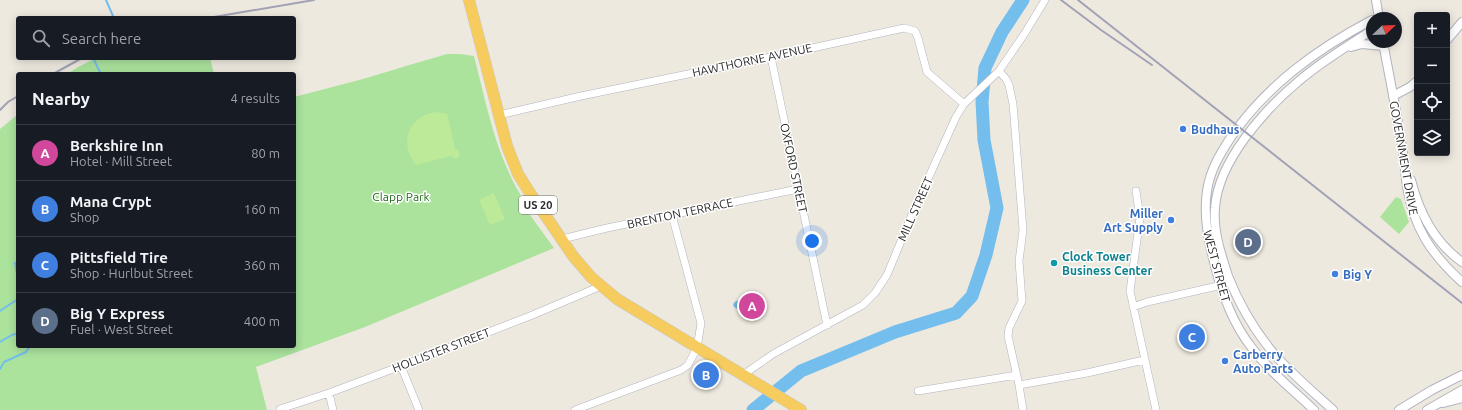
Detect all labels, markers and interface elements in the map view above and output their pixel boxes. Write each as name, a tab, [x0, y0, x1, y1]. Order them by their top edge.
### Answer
north arrow	[1366, 12, 1402, 48]
map controls	[1414, 12, 1450, 156]
button: +	[1414, 12, 1450, 48]
search box	[16, 16, 296, 60]
icon: search	[30, 27, 52, 49]
text: Search here	[62, 30, 141, 47]
street label: HAWTHORNE AVENUE	[691, 41, 813, 79]
button: −	[1414, 48, 1450, 84]
button: locate	[1414, 84, 1450, 120]
text: Nearby	[32, 89, 90, 108]
text: 4 results	[230, 91, 280, 105]
street label: GOVERNMENT DRIVE	[1388, 100, 1421, 217]
button: layers	[1414, 120, 1450, 156]
street label: OXFORD STREET	[778, 122, 810, 214]
place label: Budhaus	[1191, 123, 1240, 136]
marker: Budhaus	[1178, 124, 1188, 134]
text: Berkshire Inn	[70, 137, 164, 154]
text: A	[40, 146, 50, 160]
text: 80 m	[251, 146, 280, 160]
text: Hotel · Mill Street	[70, 154, 172, 168]
street label: MILL STREET	[895, 175, 935, 243]
park label: Clapp Park	[372, 190, 430, 203]
text: Mana Crypt	[70, 193, 152, 210]
street label: BRENTON TERRACE	[626, 195, 734, 231]
road number: US 20	[519, 196, 557, 214]
text: B	[41, 202, 49, 216]
text: 160 m	[244, 202, 280, 216]
place label: Miller Art Supply	[1103, 207, 1164, 234]
text: Shop	[70, 210, 99, 224]
marker: Miller Art Supply	[1166, 215, 1176, 225]
pin: D	[1235, 227, 1261, 257]
street label: WEST STREET	[1201, 229, 1233, 304]
your location	[802, 231, 822, 251]
text: Pittsfield Tire	[70, 249, 168, 266]
place label: Clock Tower Business Center	[1062, 250, 1152, 277]
text: C	[41, 258, 49, 272]
text: 360 m	[244, 258, 280, 272]
marker: Clock Tower Business Center	[1049, 258, 1059, 268]
text: Shop · Hurlbut Street	[70, 266, 193, 280]
place label: Big Y	[1343, 268, 1372, 281]
marker: Big Y	[1330, 269, 1340, 279]
pin: A	[739, 291, 765, 321]
text: Big Y Express	[70, 305, 165, 322]
text: D	[40, 314, 50, 328]
text: 400 m	[244, 314, 280, 328]
text: Fuel · West Street	[70, 322, 173, 336]
pin: C	[1179, 322, 1205, 352]
street label: HOLLISTER STREET	[390, 325, 492, 375]
place label: Carberry Auto Parts	[1233, 348, 1294, 375]
marker: Carberry Auto Parts	[1220, 356, 1230, 366]
pin: B	[693, 360, 719, 390]

